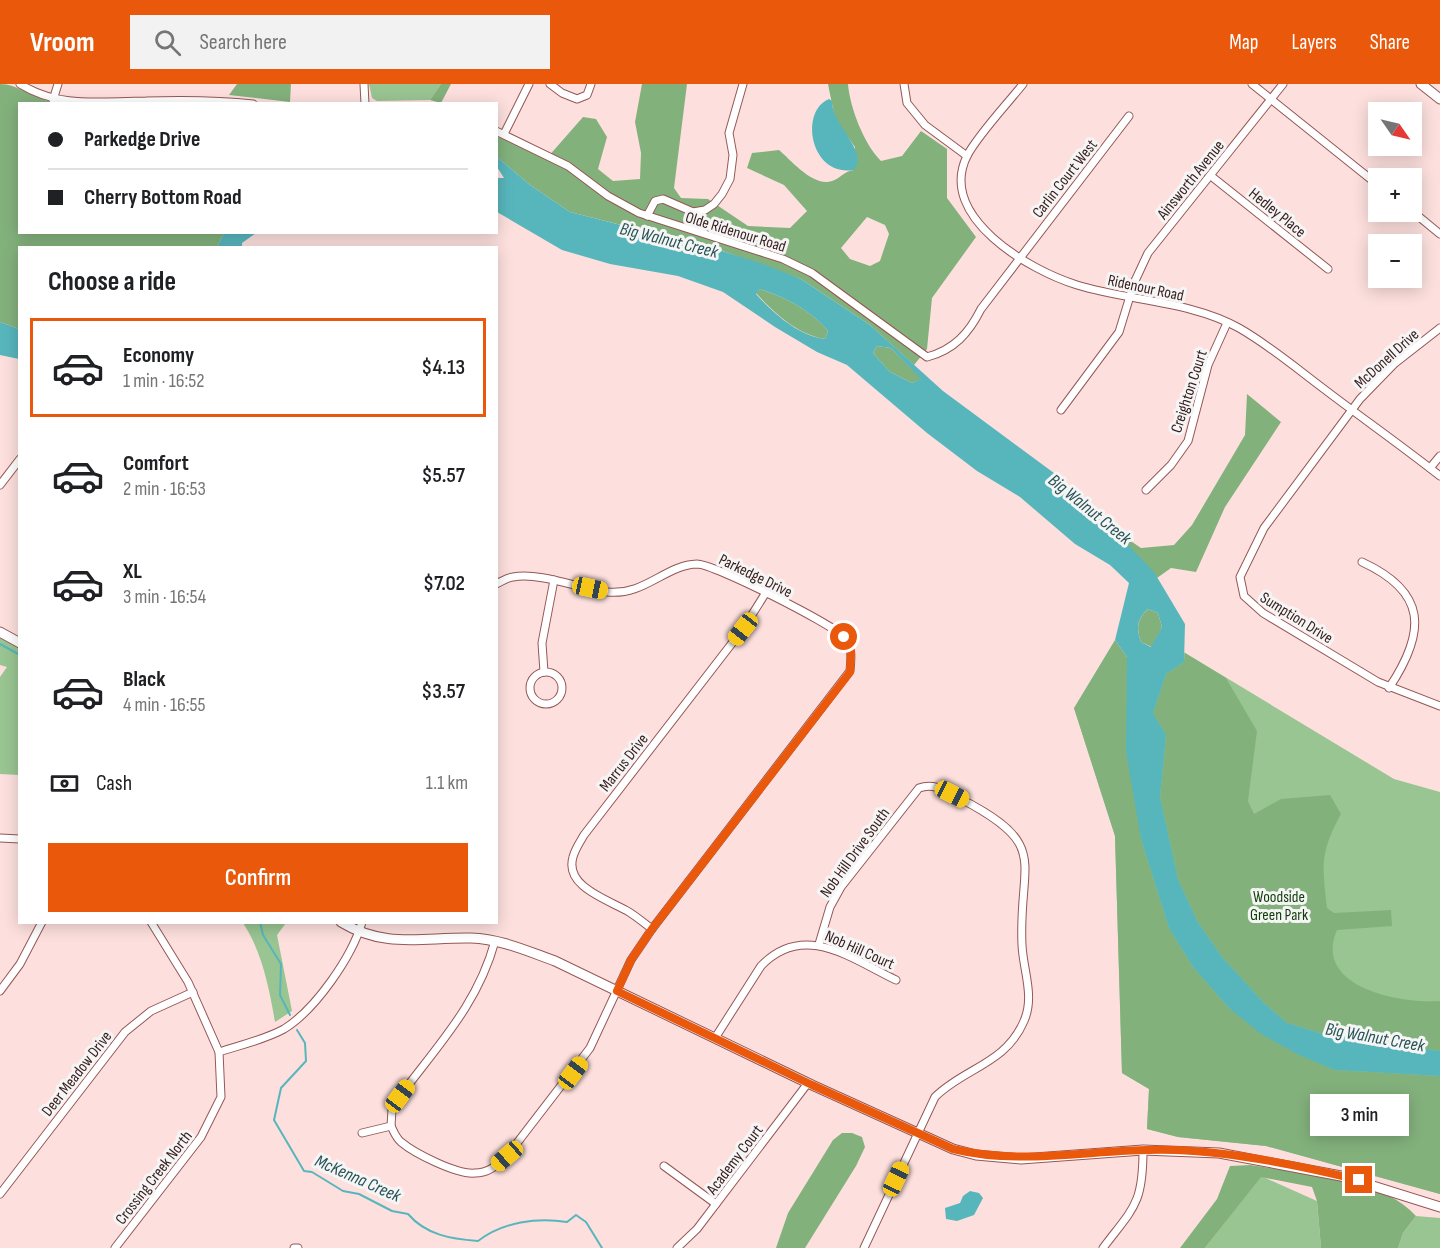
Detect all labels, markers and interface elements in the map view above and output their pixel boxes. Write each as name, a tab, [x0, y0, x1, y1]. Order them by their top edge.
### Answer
search box	[130, 15, 550, 69]
text: Vroom	[30, 26, 94, 59]
icon: search	[151, 26, 184, 59]
text: Search here	[199, 29, 287, 56]
text: Map	[1229, 30, 1258, 55]
text: Layers	[1291, 30, 1337, 55]
text: Share	[1370, 30, 1410, 55]
north arrow	[1368, 102, 1422, 156]
map controls	[1368, 102, 1422, 288]
text: Parkedge Drive	[84, 126, 200, 153]
street label: Carlin Court West	[1029, 136, 1102, 222]
street label: Ainsworth Avenue	[1153, 137, 1229, 224]
button: +	[1368, 168, 1422, 222]
text: Cherry Bottom Road	[84, 184, 242, 211]
street label: Hedley Place	[1245, 184, 1309, 242]
street label: Olde Ridenour Road	[683, 208, 788, 257]
water label: Big Walnut Creek	[618, 218, 721, 263]
button: −	[1368, 234, 1422, 288]
text: Choose a ride	[48, 266, 176, 298]
street label: Ridenour Road	[1106, 271, 1186, 306]
street label: McDonell Drive	[1351, 325, 1423, 393]
icon: car	[51, 341, 105, 395]
text: Economy	[123, 342, 194, 369]
street label: Creighton Court	[1167, 347, 1212, 435]
text: $4.13	[421, 354, 465, 381]
text: 1 min · 16:52	[123, 369, 204, 393]
icon: car	[51, 449, 105, 503]
text: Comfort	[123, 450, 189, 477]
text: $5.57	[421, 462, 465, 489]
water label: Big Walnut Creek	[1044, 470, 1136, 550]
text: 2 min · 16:53	[123, 477, 206, 501]
street label: Parkedge Drive	[715, 550, 795, 602]
icon: car	[51, 557, 105, 611]
text: XL	[123, 558, 142, 585]
text: $7.02	[423, 570, 465, 597]
car	[571, 575, 609, 601]
text: 3 min · 16:54	[123, 585, 206, 609]
street label: Sumption Drive	[1256, 588, 1336, 648]
car	[725, 609, 761, 649]
route start	[830, 623, 857, 650]
icon: car	[51, 665, 105, 719]
text: Black	[123, 666, 165, 693]
text: $3.57	[421, 678, 465, 705]
text: 4 min · 16:55	[123, 693, 206, 717]
street label: Marrus Drive	[596, 730, 653, 795]
icon: cash	[48, 767, 81, 800]
text: Cash	[96, 770, 132, 797]
text: 1.1 km	[426, 771, 468, 795]
car	[932, 778, 972, 810]
street label: Nob Hill Drive South	[816, 804, 894, 901]
button: Confirm	[48, 843, 468, 912]
park label: Woodside Green Park	[1250, 888, 1308, 925]
street label: Nob Hill Court	[822, 927, 897, 974]
water label: Big Walnut Creek	[1324, 1018, 1427, 1057]
street label: Deer Meadow Drive	[38, 1028, 116, 1120]
car	[555, 1053, 591, 1093]
car	[382, 1076, 418, 1116]
callout: 3 min	[1310, 1093, 1408, 1135]
text: 3 min	[1341, 1103, 1378, 1127]
street label: Academy Court	[702, 1121, 768, 1199]
street label: Crossing Creek North	[112, 1127, 197, 1229]
car	[488, 1137, 526, 1175]
water label: McKenna Creek	[312, 1150, 405, 1207]
car	[880, 1159, 912, 1199]
route end	[1345, 1166, 1372, 1193]

